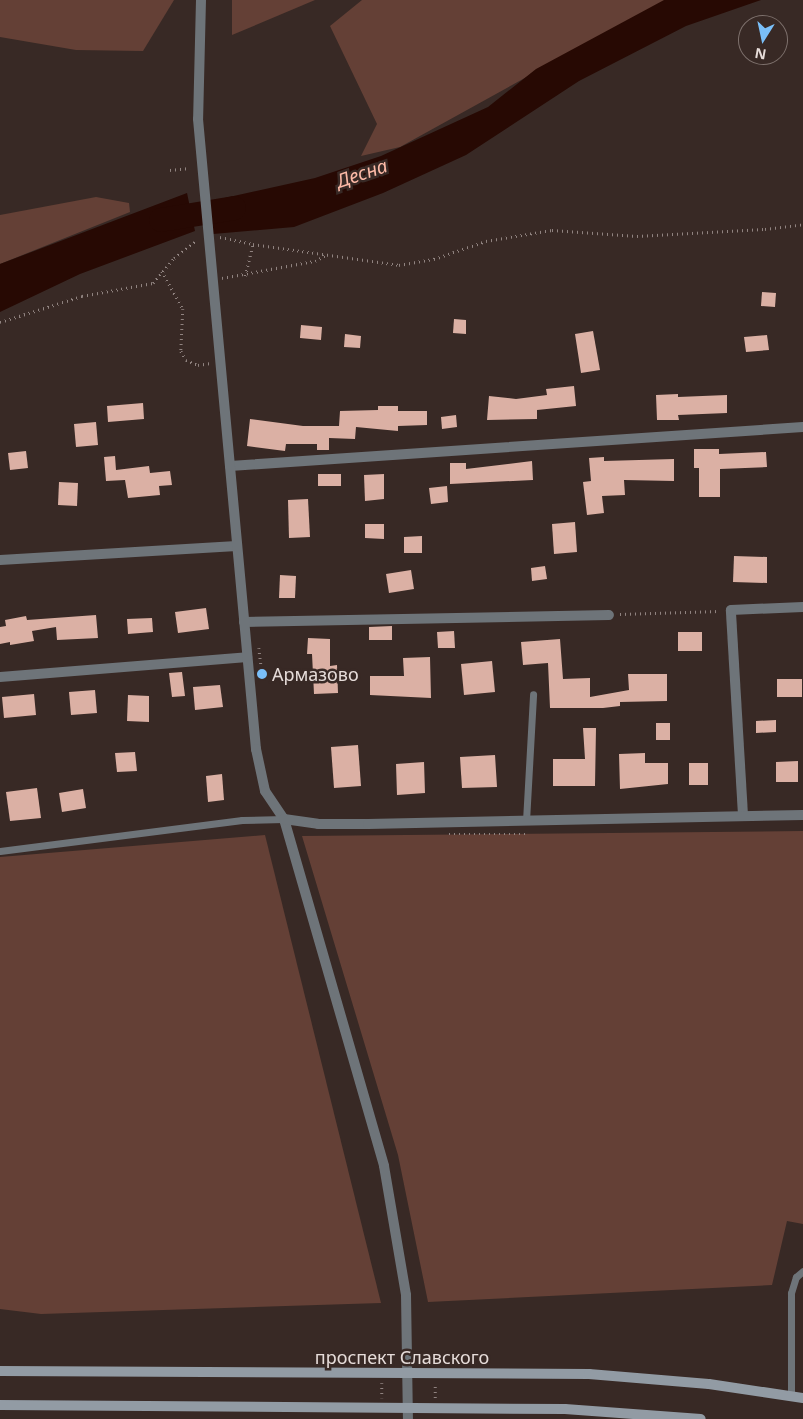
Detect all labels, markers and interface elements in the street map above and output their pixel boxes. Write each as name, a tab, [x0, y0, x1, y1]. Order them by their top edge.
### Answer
north arrow	[738, 15, 788, 65]
text: N	[753, 44, 768, 65]
water label: Десна	[333, 155, 391, 193]
place label: Армазово	[272, 663, 359, 685]
marker: Армазово	[256, 668, 268, 680]
street label: проспект Славского	[315, 1346, 489, 1368]

